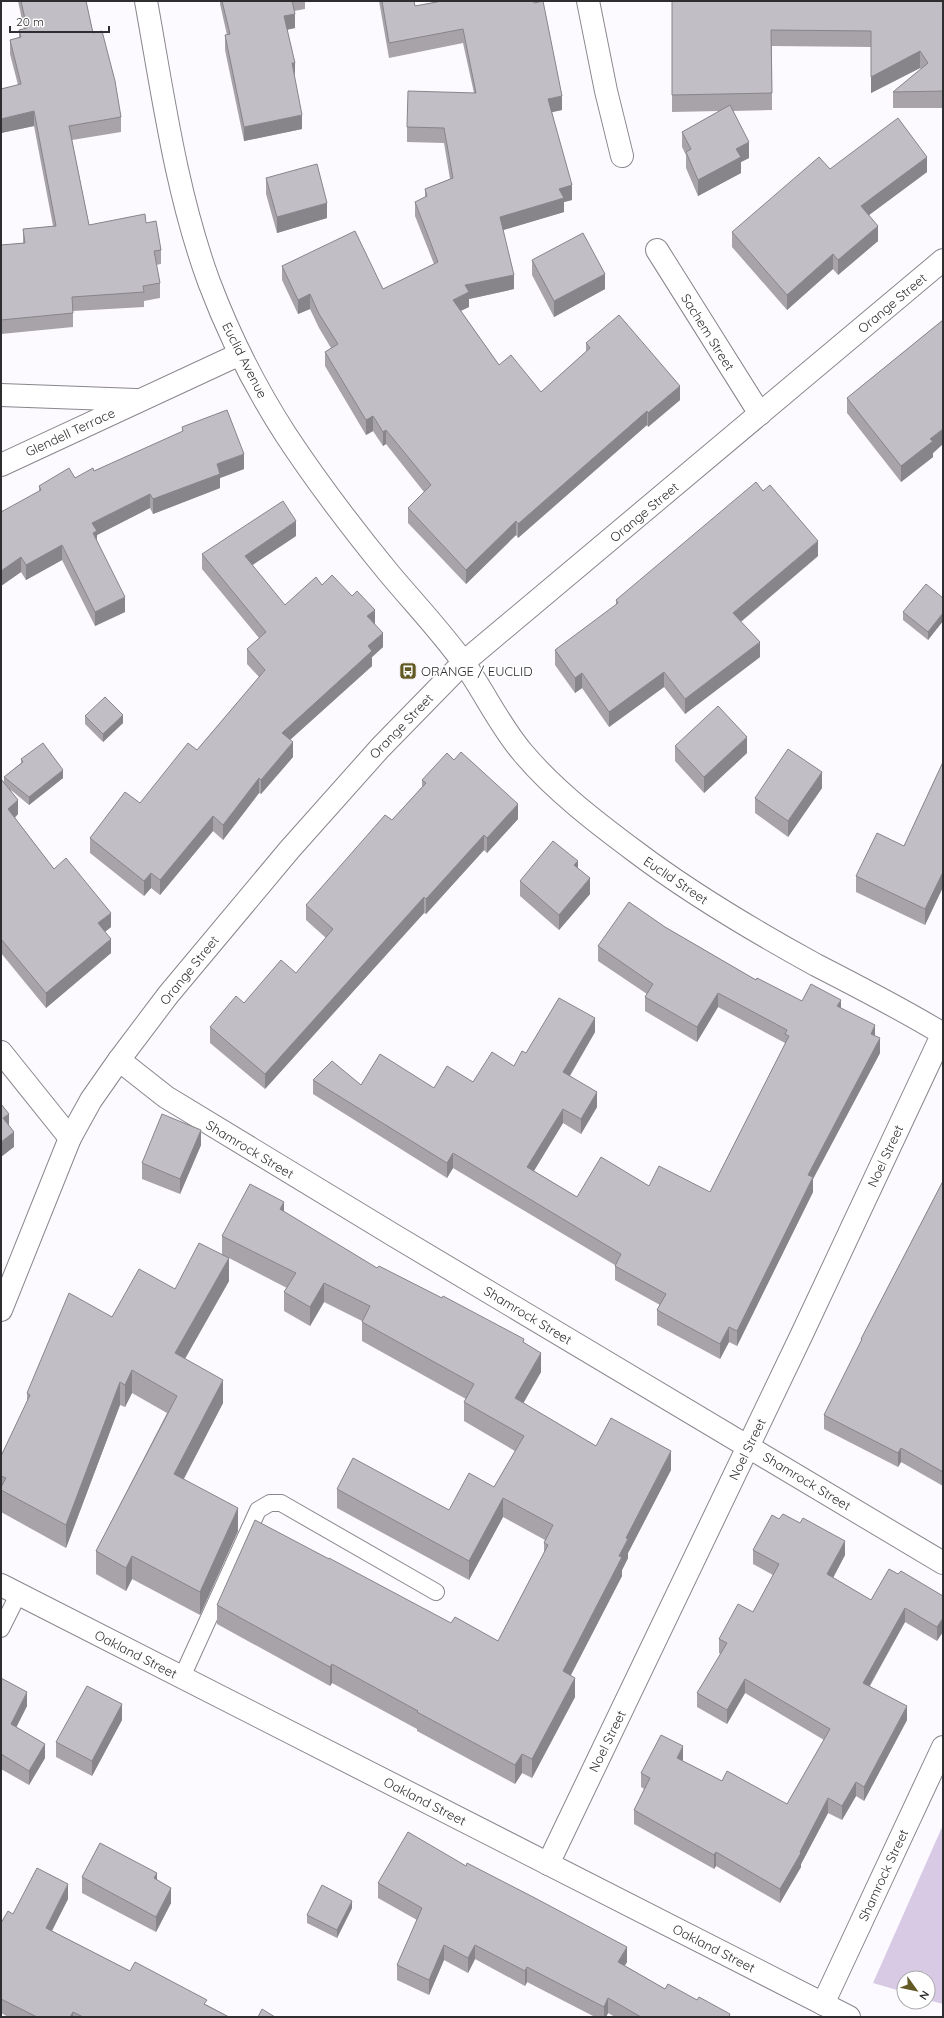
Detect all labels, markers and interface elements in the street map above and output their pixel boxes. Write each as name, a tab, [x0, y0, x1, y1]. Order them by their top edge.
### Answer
scale bar	[10, 8, 109, 34]
text: 20 m	[16, 14, 44, 29]
street label: Orange Street	[854, 270, 930, 336]
street label: Sachem Street	[678, 291, 738, 373]
street label: Euclid Avenue	[219, 319, 271, 401]
street label: Glendell Terrace	[23, 404, 117, 460]
street label: Orange Street	[606, 479, 682, 545]
bus stop icon: ORANGE / EUCLID	[398, 661, 418, 681]
place label: ORANGE / EUCLID	[421, 663, 533, 679]
street label: Orange Street	[366, 690, 436, 762]
street label: Euclid Street	[641, 853, 711, 907]
street label: Orange Street	[156, 932, 222, 1008]
street label: Shamrock Street	[203, 1116, 297, 1182]
street label: Noel Street	[864, 1122, 906, 1190]
street label: Shamrock Street	[481, 1282, 575, 1348]
street label: Noel Street	[725, 1416, 769, 1482]
street label: Shamrock Street	[760, 1448, 854, 1514]
street label: Oakland Street	[92, 1626, 180, 1682]
street label: Noel Street	[585, 1708, 629, 1774]
street label: Oakland Street	[381, 1773, 469, 1829]
street label: Shamrock Street	[855, 1826, 911, 1924]
street label: Oakland Street	[670, 1920, 758, 1976]
north arrow	[896, 1970, 936, 2010]
text: N	[916, 1988, 932, 2003]

